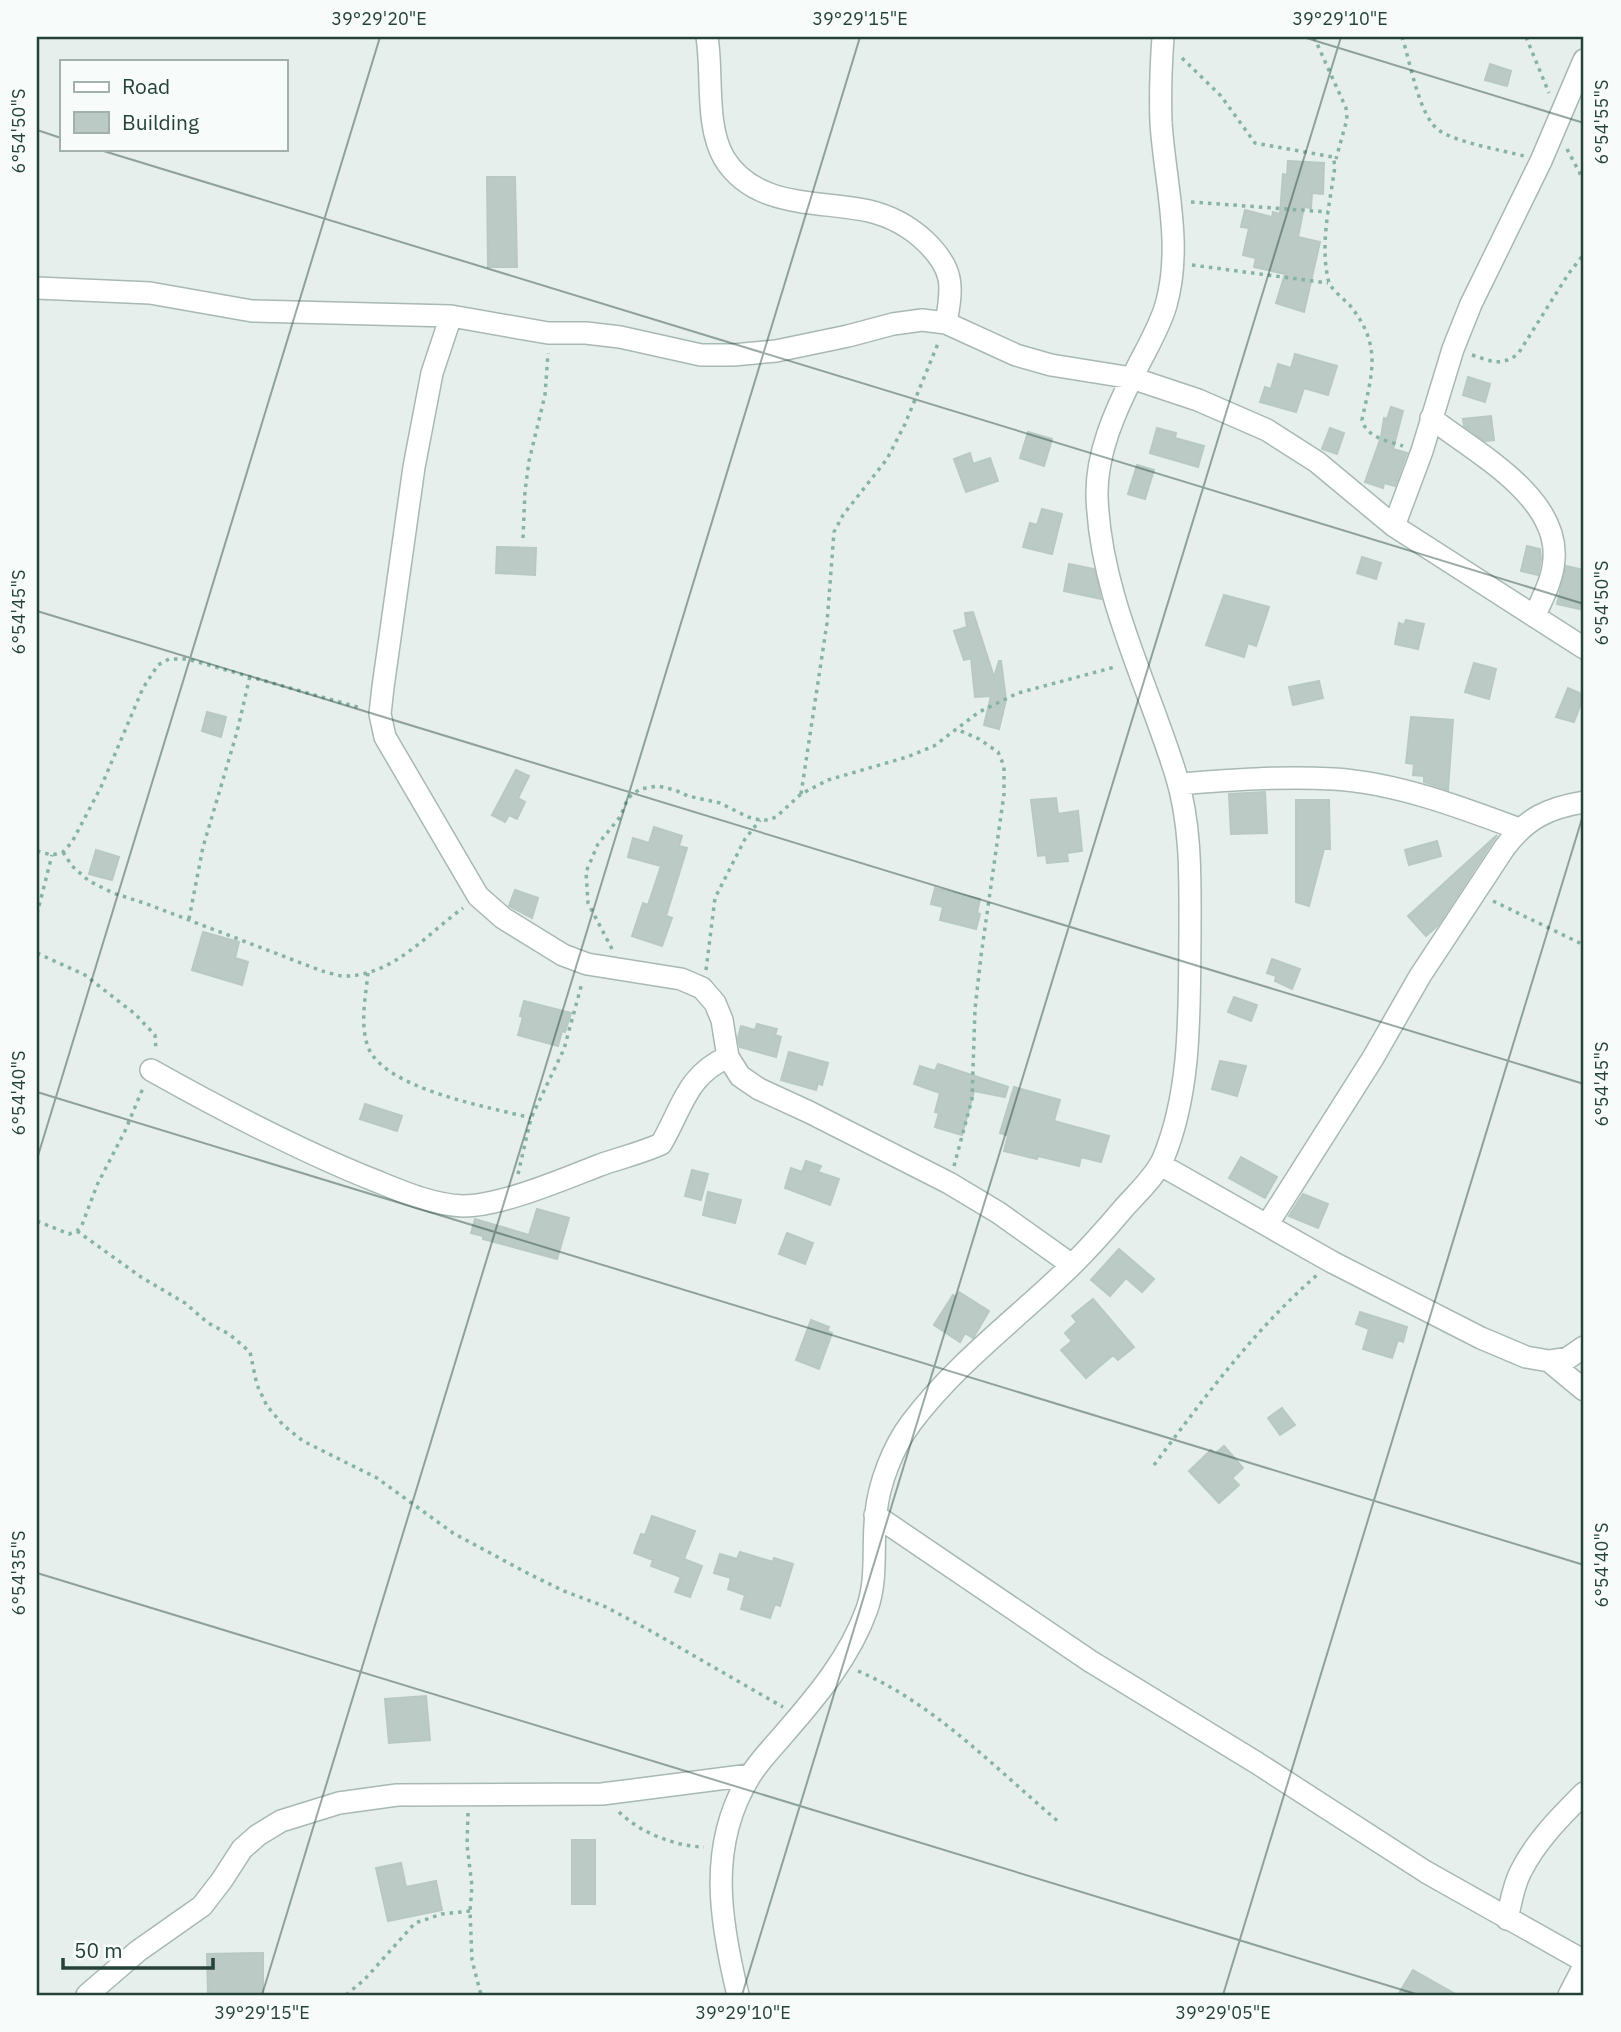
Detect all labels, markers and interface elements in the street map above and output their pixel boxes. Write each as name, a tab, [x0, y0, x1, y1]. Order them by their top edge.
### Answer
text: 39°29'20"E	[331, 7, 427, 30]
text: 39°29'15"E	[812, 7, 908, 30]
text: 39°29'10"E	[1292, 7, 1388, 30]
legend	[60, 60, 287, 150]
text: Road	[122, 72, 170, 100]
text: 6°54'55"S	[1590, 80, 1613, 164]
text: 6°54'50"S	[7, 89, 30, 173]
text: Building	[122, 108, 199, 136]
text: 6°54'50"S	[1590, 561, 1613, 645]
text: 6°54'45"S	[7, 570, 30, 654]
text: 6°54'45"S	[1590, 1042, 1613, 1126]
text: 6°54'40"S	[7, 1051, 30, 1135]
text: 6°54'40"S	[1590, 1523, 1613, 1607]
text: 6°54'35"S	[7, 1531, 30, 1615]
scale bar	[63, 1927, 214, 1971]
text: 50 m	[74, 1936, 123, 1964]
text: 39°29'15"E	[214, 2001, 310, 2024]
text: 39°29'10"E	[695, 2001, 791, 2024]
text: 39°29'05"E	[1175, 2001, 1271, 2024]

